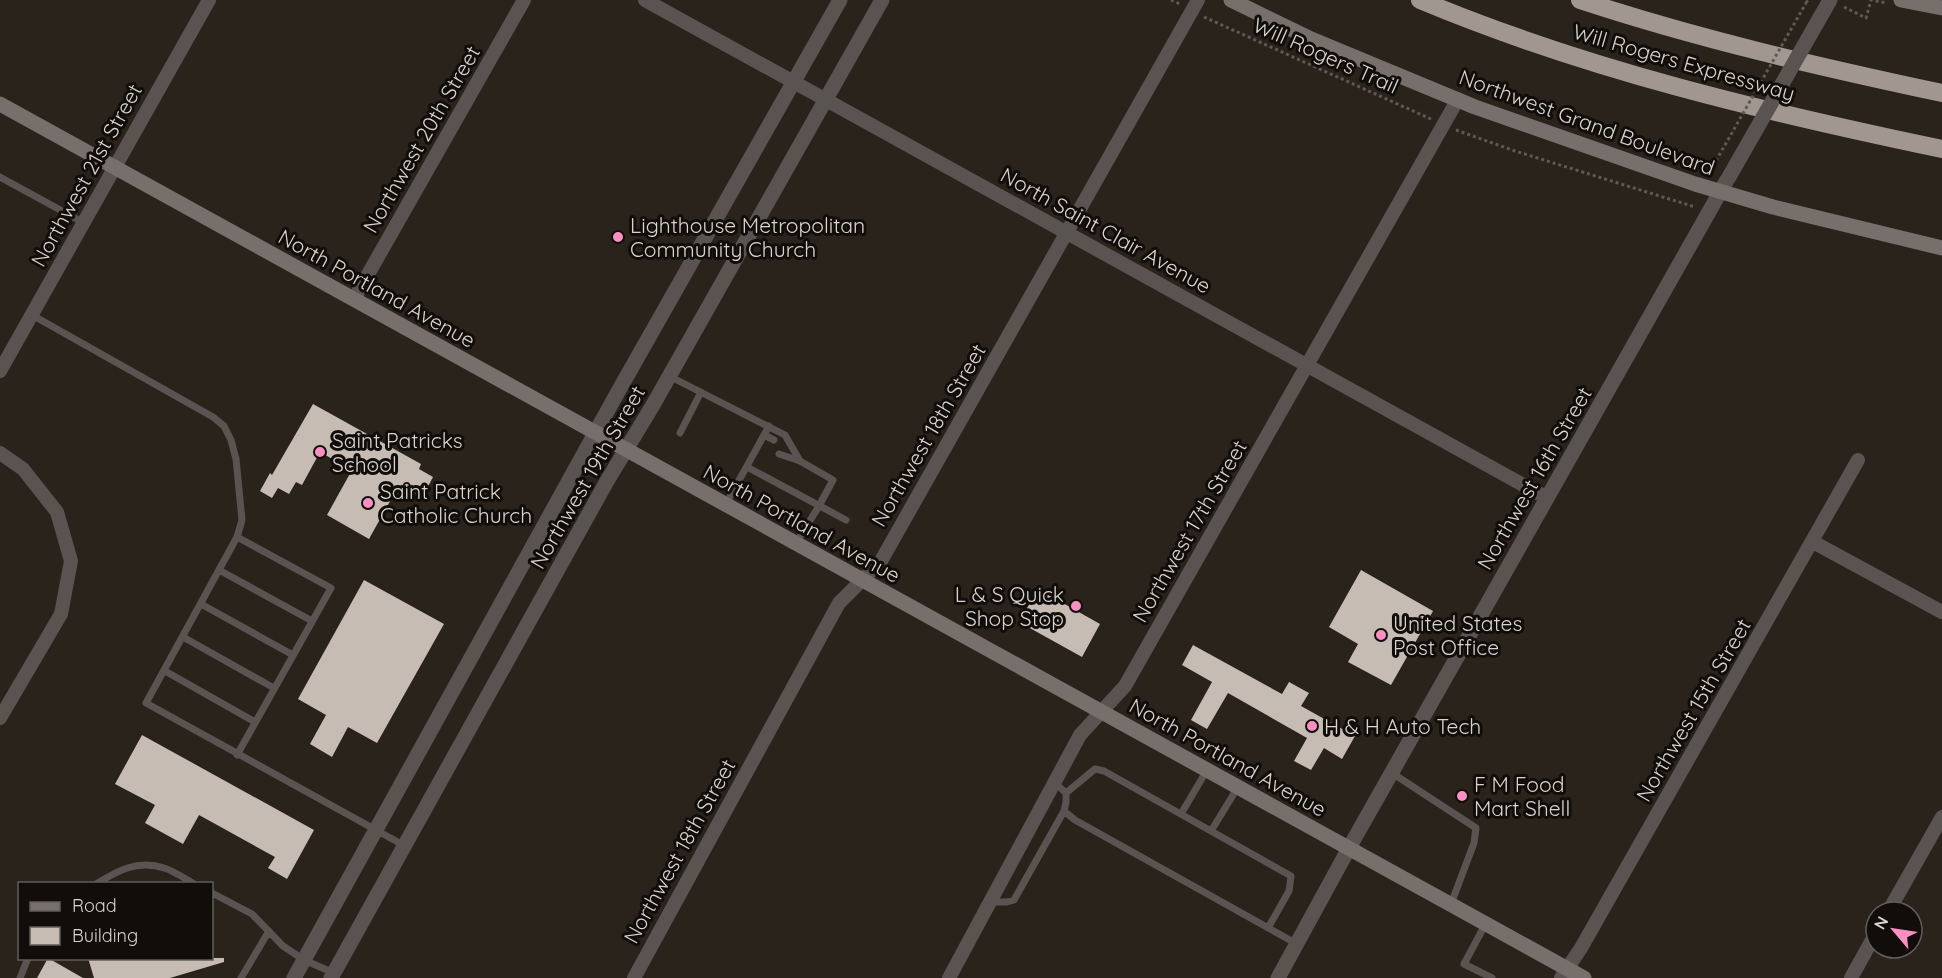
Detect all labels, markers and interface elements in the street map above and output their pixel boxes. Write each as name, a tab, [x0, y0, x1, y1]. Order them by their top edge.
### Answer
street label: Will Rogers Trail	[1249, 11, 1403, 99]
street label: Will Rogers Expressway	[1570, 18, 1798, 106]
street label: Northwest 20th Street	[357, 41, 485, 237]
street label: Northwest Grand Boulevard	[1456, 64, 1718, 180]
street label: Northwest 21st Street	[25, 79, 147, 271]
street label: North Saint Clair Avenue	[996, 161, 1216, 299]
place label: Lighthouse Metropolitan Community Church	[630, 212, 865, 262]
street label: North Portland Avenue	[274, 223, 480, 353]
marker: Lighthouse Metropolitan Community Church	[611, 230, 625, 244]
street label: Northwest 18th Street	[865, 339, 991, 531]
street label: Northwest 19th Street	[524, 381, 650, 573]
street label: Northwest 16th Street	[1471, 382, 1597, 574]
place label: Saint Patricks School	[332, 427, 463, 477]
street label: Northwest 17th Street	[1126, 435, 1252, 627]
marker: Saint Patricks School	[313, 445, 327, 459]
street label: North Portland Avenue	[699, 458, 905, 588]
place label: Saint Patrick Catholic Church	[380, 478, 532, 528]
marker: Saint Patrick Catholic Church	[361, 496, 375, 510]
place label: L & S Quick Shop Stop	[955, 581, 1064, 631]
marker: L & S Quick Shop Stop	[1069, 599, 1083, 613]
place label: United States Post Office	[1393, 610, 1522, 660]
street label: Northwest 15th Street	[1630, 614, 1756, 806]
marker: United States Post Office	[1374, 628, 1388, 642]
street label: North Portland Avenue	[1125, 692, 1331, 822]
place label: H & H Auto Tech	[1324, 713, 1481, 739]
marker: H & H Auto Tech	[1305, 719, 1319, 733]
street label: Northwest 18th Street	[618, 754, 740, 948]
place label: F M Food Mart Shell	[1474, 771, 1570, 821]
marker: F M Food Mart Shell	[1455, 789, 1469, 803]
legend	[18, 882, 213, 960]
text: Road	[72, 894, 117, 917]
north arrow	[1864, 900, 1924, 960]
text: N	[1869, 913, 1892, 933]
text: Building	[72, 924, 138, 947]

